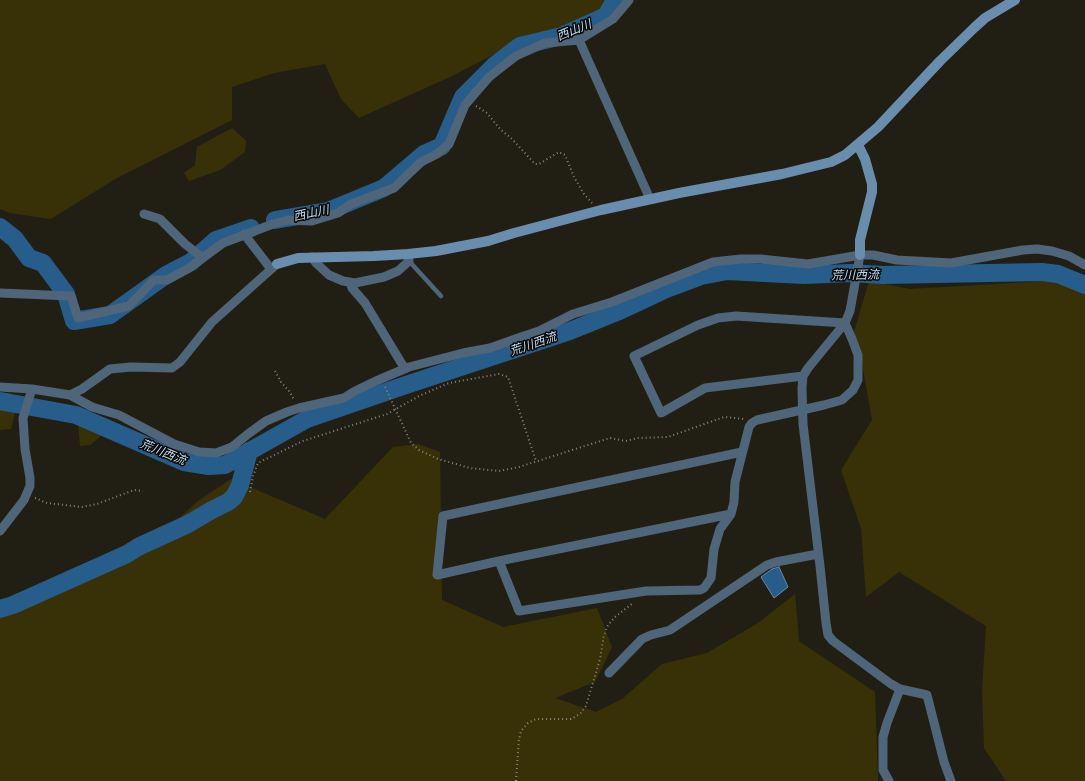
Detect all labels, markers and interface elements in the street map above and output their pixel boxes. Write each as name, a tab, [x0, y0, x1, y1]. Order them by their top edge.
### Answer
water label: 西山川	[555, 17, 593, 43]
water label: 西山川	[292, 202, 330, 224]
water label: 荒川西流	[831, 267, 879, 283]
water label: 荒川西流	[508, 329, 558, 359]
water label: 荒川西流	[138, 436, 188, 468]

